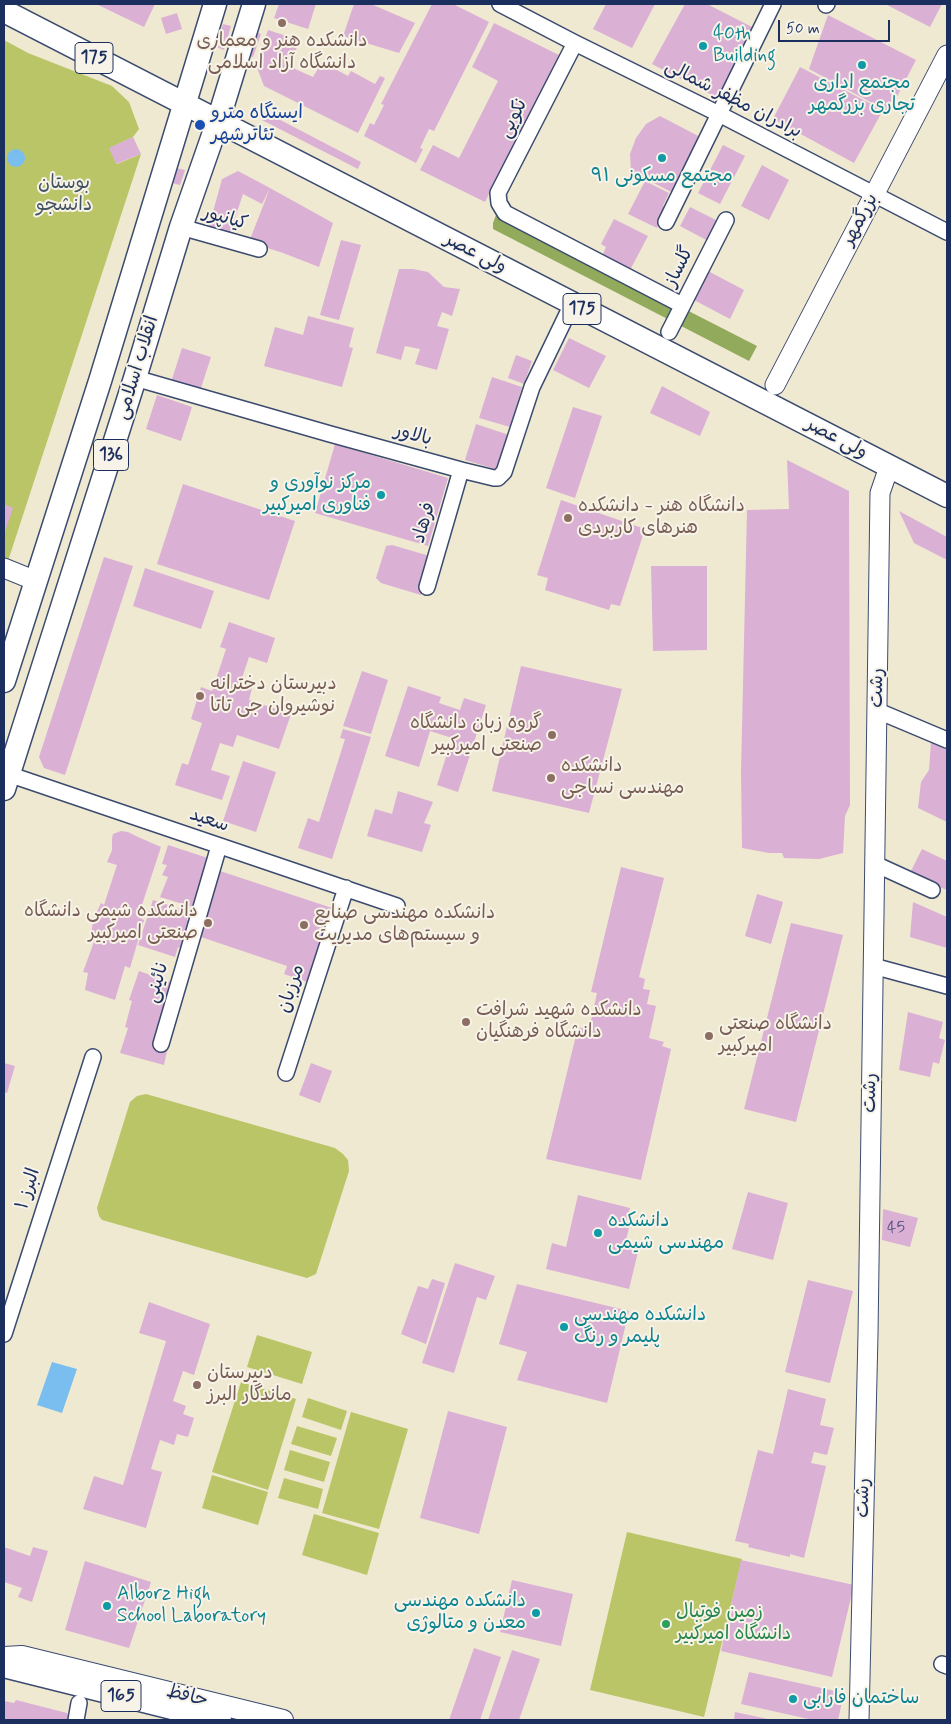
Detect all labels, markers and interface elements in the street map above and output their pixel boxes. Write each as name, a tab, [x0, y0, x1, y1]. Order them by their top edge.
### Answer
scale bar	[781, 10, 894, 42]
marker: دانشکده هنر و معماری دانشگاه آزاد اسلامی	[276, 17, 288, 29]
text: 50 m	[786, 19, 820, 39]
place label: 40th Building	[713, 24, 776, 68]
place label: دانشکده هنر و معماری دانشگاه آزاد اسلامی	[197, 31, 367, 75]
marker: 40th Building	[697, 40, 709, 52]
road number: 175	[75, 42, 113, 74]
street label: برادران مظفر شمالی	[661, 56, 805, 144]
marker: مجتمع اداری تجاری بزرگمهر	[856, 59, 868, 71]
place label: مجتمع اداری تجاری بزرگمهر	[809, 73, 915, 117]
street label: نکویی	[495, 96, 533, 142]
place label: ایستگاه مترو تئاترشهر	[211, 103, 303, 147]
marker: ایستگاه مترو تئاترشهر	[193, 118, 207, 132]
marker: مجتمع مسکونی ۹۱	[656, 152, 668, 164]
place label: مجتمع مسکونی ۹۱	[591, 166, 733, 188]
park label: بوستان دانشجو	[36, 173, 92, 217]
street label: بزرگمهر	[838, 190, 884, 250]
street label: کیانپور	[200, 202, 250, 236]
street label: ولی عصر	[440, 229, 510, 279]
street label: گلساز	[660, 243, 700, 291]
road number: 175	[563, 294, 601, 324]
street label: انقلاب اسلامی	[111, 313, 165, 423]
street label: ولی عصر	[801, 413, 871, 465]
street label: بالاور	[392, 420, 434, 452]
road number: 136	[94, 440, 128, 470]
place label: مرکز نوآوری و فناوری امیرکبیر	[263, 473, 371, 517]
marker: مرکز نوآوری و فناوری امیرکبیر	[375, 489, 387, 501]
place label: دانشگاه هنر - دانشکده هنرهای کاربردی	[578, 496, 745, 540]
street label: فرهاد	[408, 500, 442, 546]
marker: دانشگاه هنر - دانشکده هنرهای کاربردی	[562, 512, 574, 524]
street label: رشت	[866, 668, 890, 708]
place label: دبیرستان دخترانه نوشیروان جی تاتا	[210, 674, 337, 718]
marker: دبیرستان دخترانه نوشیروان جی تاتا	[194, 690, 206, 702]
place label: گروه زبان دانشگاه صنعتی امیرکبیر	[410, 713, 542, 757]
marker: گروه زبان دانشگاه صنعتی امیرکبیر	[546, 729, 558, 741]
place label: دانشکده مهندسی نساجی	[561, 756, 685, 800]
marker: دانشکده مهندسی نساجی	[545, 772, 557, 784]
street label: سعید	[186, 804, 232, 838]
place label: دانشکده شیمی دانشگاه صنعتی امیرکبیر	[24, 901, 198, 945]
place label: دانشکده مهندسی صنایع و سیستم‌های مدیریت	[314, 903, 495, 947]
marker: دانشکده شیمی دانشگاه صنعتی امیرکبیر	[202, 917, 214, 929]
marker: دانشکده مهندسی صنایع و سیستم‌های مدیریت	[298, 919, 310, 931]
street label: نائینی	[141, 960, 175, 1006]
street label: مرزبان	[274, 962, 310, 1016]
place label: دانشکده شهید شرافت دانشگاه فرهنگیان	[476, 1000, 642, 1044]
place label: دانشگاه صنعتی امیرکبیر	[719, 1014, 832, 1058]
marker: دانشکده شهید شرافت دانشگاه فرهنگیان	[460, 1016, 472, 1028]
marker: دانشگاه صنعتی امیرکبیر	[703, 1030, 715, 1042]
street label: رشت	[859, 1073, 883, 1113]
street label: البرز ۱	[12, 1166, 46, 1212]
place label: دانشکده مهندسی شیمی	[608, 1211, 724, 1255]
house number: 45	[887, 1219, 905, 1239]
marker: دانشکده مهندسی شیمی	[592, 1227, 604, 1239]
place label: دانشکده مهندسی پلیمر و رنگ	[574, 1305, 706, 1349]
marker: دانشکده مهندسی پلیمر و رنگ	[558, 1321, 570, 1333]
place label: دبیرستان ماندگار البرز	[207, 1363, 292, 1407]
marker: دبیرستان ماندگار البرز	[191, 1379, 203, 1391]
street label: رشت	[852, 1478, 876, 1518]
place label: Alborz High School Laboratory	[117, 1584, 266, 1628]
place label: دانشکده مهندسی معدن و متالوژی	[394, 1591, 526, 1635]
marker: Alborz High School Laboratory	[101, 1600, 113, 1612]
place label: زمین فوتبال دانشگاه امیرکبیر	[676, 1602, 791, 1646]
marker: دانشکده مهندسی معدن و متالوژی	[530, 1607, 542, 1619]
marker: زمین فوتبال دانشگاه امیرکبیر	[660, 1618, 672, 1630]
road number: 165	[101, 1680, 141, 1712]
street label: حافظ	[164, 1681, 210, 1713]
place label: ساختمان فارابی	[803, 1688, 920, 1710]
marker: ساختمان فارابی	[787, 1693, 799, 1705]

